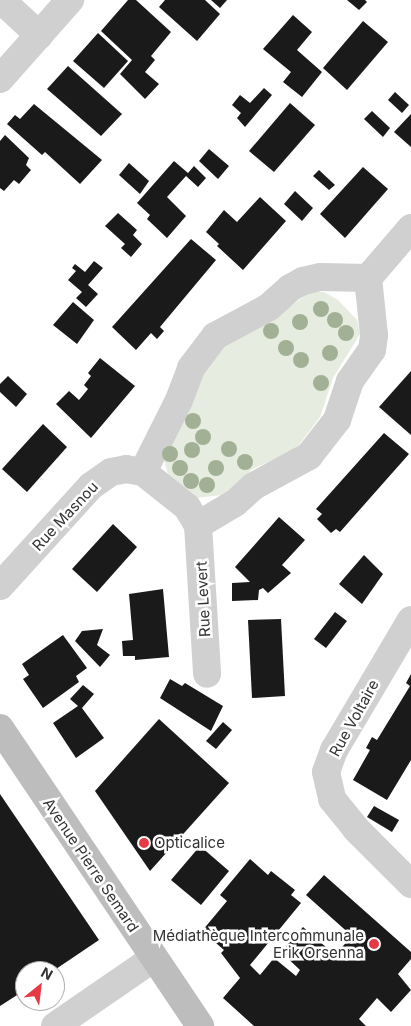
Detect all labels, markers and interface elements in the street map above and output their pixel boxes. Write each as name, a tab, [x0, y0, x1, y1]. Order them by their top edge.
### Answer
street label: Rue Masnou	[28, 478, 102, 554]
street label: Rue Levert	[192, 561, 214, 637]
street label: Rue Voltaire	[325, 676, 383, 760]
street label: Avenue Pierre Semard	[39, 795, 143, 935]
place label: Opticalice	[154, 834, 225, 852]
marker: Opticalice	[138, 837, 150, 849]
place label: Médiathèque Intercommunale Erik Orsenna	[153, 926, 364, 961]
marker: Médiathèque Intercommunale Erik Orsenna	[368, 938, 380, 950]
north arrow	[15, 961, 65, 1011]
text: N	[38, 963, 56, 983]

